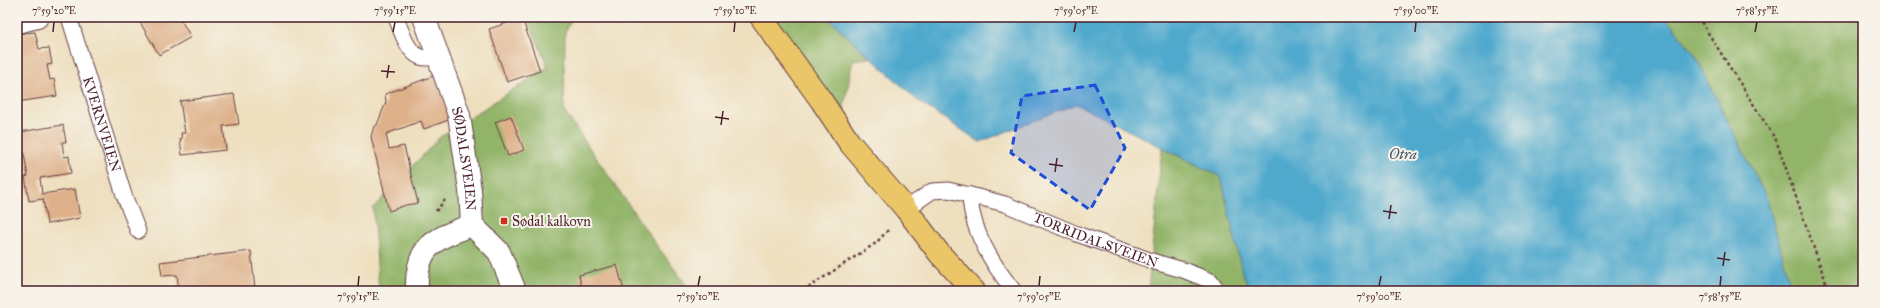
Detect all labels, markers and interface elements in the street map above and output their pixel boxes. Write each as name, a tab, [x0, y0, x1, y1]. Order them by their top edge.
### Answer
text: 7°59'20"E	[32, 5, 76, 17]
text: 7°59'15"E	[374, 5, 416, 17]
text: 7°59'10"E	[713, 5, 757, 17]
text: 7°59'05"E	[1054, 5, 1098, 17]
text: 7°59'00"E	[1394, 5, 1438, 17]
text: 7°58'55"E	[1736, 5, 1778, 17]
street label: KVERNVEIEN	[79, 74, 124, 174]
street label: SØDALSVEIEN	[448, 104, 479, 211]
water label: Otra	[1389, 145, 1417, 163]
street label: TORRIDALSVEIEN	[1031, 209, 1161, 271]
place label: Sødal kalkovn	[512, 213, 591, 230]
marker: Sødal kalkovn	[499, 216, 509, 226]
text: 7°59'15"E	[337, 291, 379, 303]
text: 7°59'10"E	[676, 291, 720, 303]
text: 7°59'05"E	[1017, 291, 1061, 303]
text: 7°59'00"E	[1357, 291, 1401, 303]
text: 7°58'55"E	[1699, 291, 1741, 303]

